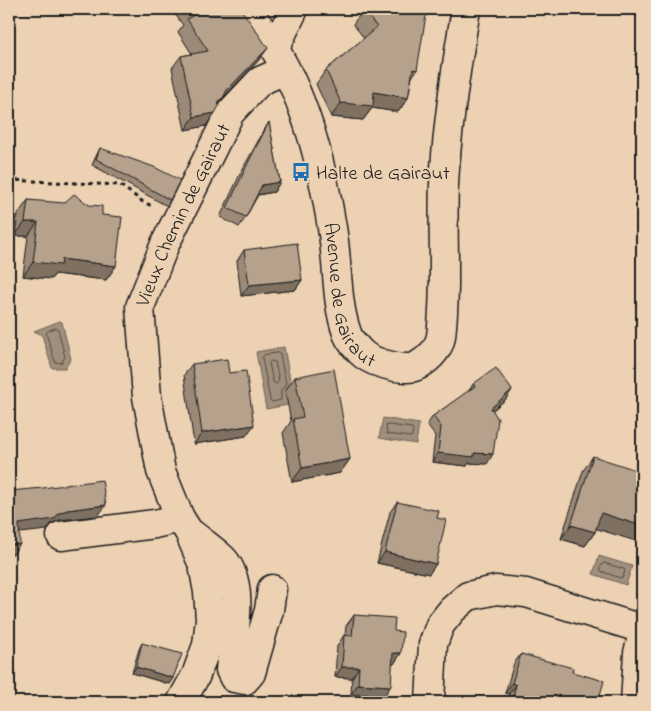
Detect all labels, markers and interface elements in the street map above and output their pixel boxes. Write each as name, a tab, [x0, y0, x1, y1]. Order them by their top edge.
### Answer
street label: Vieux Chemin de Gairaut	[129, 119, 240, 312]
place label: Halte de Gairaut	[316, 160, 450, 189]
bus stop icon: Halte de Gairaut	[290, 161, 312, 183]
street label: Avenue de Gairaut	[314, 221, 380, 376]

